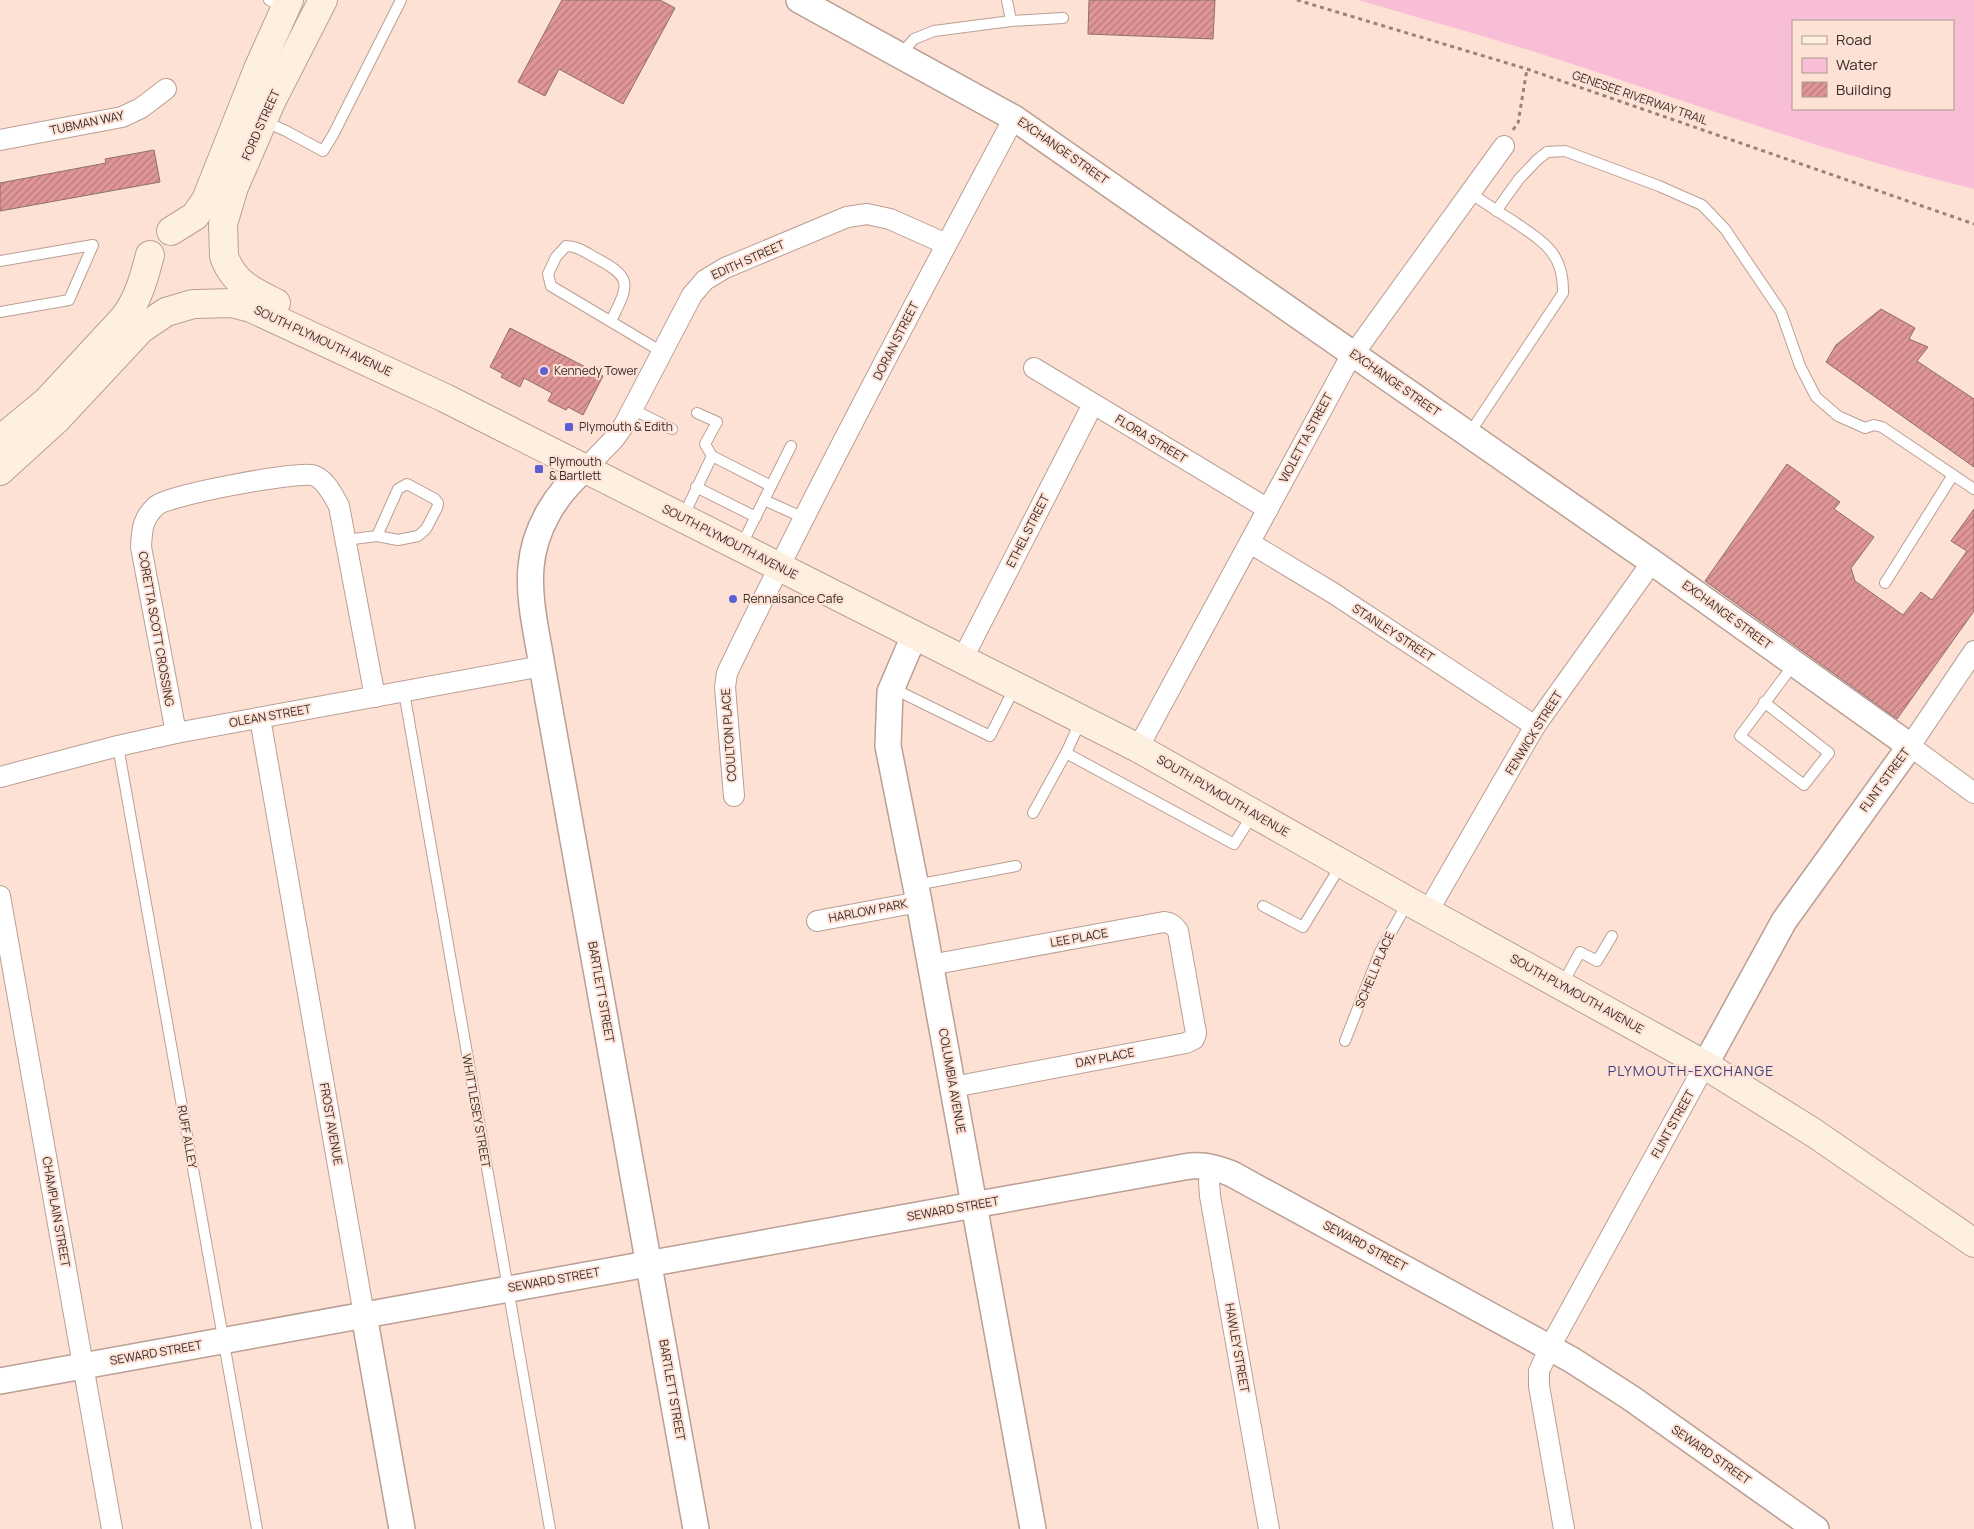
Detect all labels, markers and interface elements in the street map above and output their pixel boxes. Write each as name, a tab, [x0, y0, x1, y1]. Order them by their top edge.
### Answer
legend	[1792, 20, 1954, 110]
text: Road	[1836, 29, 1872, 50]
text: Water	[1836, 54, 1878, 75]
street label: GENESEE RIVERWAY TRAIL	[1570, 66, 1710, 129]
text: Building	[1836, 79, 1891, 100]
street label: FORD STREET	[237, 86, 284, 163]
street label: TUBMAN WAY	[48, 106, 126, 139]
street label: EXCHANGE STREET	[1015, 113, 1113, 189]
street label: EDITH STREET	[709, 235, 788, 283]
street label: DORAN STREET	[869, 298, 923, 383]
street label: SOUTH PLYMOUTH AVENUE	[251, 301, 395, 380]
street label: EXCHANGE STREET	[1347, 345, 1445, 421]
place label: Kennedy Tower	[554, 362, 639, 379]
marker: Kennedy Tower	[538, 365, 550, 377]
street label: VIOLETTA STREET	[1275, 389, 1337, 486]
street label: FLORA STREET	[1112, 410, 1191, 467]
place label: Plymouth & Edith	[579, 418, 673, 435]
marker: Plymouth & Edith	[563, 421, 575, 433]
place label: Plymouth & Bartlett	[549, 453, 602, 484]
marker: Plymouth & Bartlett	[533, 463, 545, 475]
street label: ETHEL STREET	[1002, 491, 1054, 570]
street label: SOUTH PLYMOUTH AVENUE	[659, 500, 801, 583]
street label: CORETTA SCOTT CROSSING	[134, 550, 179, 708]
street label: EXCHANGE STREET	[1679, 576, 1776, 653]
place label: Rennaisance Cafe	[743, 590, 843, 607]
marker: Rennaisance Cafe	[727, 593, 739, 605]
street label: STANLEY STREET	[1349, 600, 1438, 666]
street label: FENWICK STREET	[1501, 687, 1567, 778]
street label: COULTON PLACE	[717, 688, 740, 782]
street label: OLEAN STREET	[228, 700, 313, 731]
street label: FLINT STREET	[1856, 744, 1914, 815]
street label: SOUTH PLYMOUTH AVENUE	[1154, 751, 1293, 841]
street label: HARLOW PARK	[827, 894, 910, 927]
street label: LEE PLACE	[1049, 924, 1109, 951]
street label: SCHELL PLACE	[1351, 929, 1398, 1011]
street label: BARTLETT STREET	[584, 940, 619, 1045]
street label: SOUTH PLYMOUTH AVENUE	[1507, 950, 1647, 1038]
street label: COLUMBIA AVENUE	[935, 1027, 970, 1135]
street label: DAY PLACE	[1074, 1043, 1136, 1072]
street label: WHITTLESEY STREET	[458, 1052, 495, 1170]
district label: PLYMOUTH-EXCHANGE	[1608, 1061, 1774, 1080]
street label: FROST AVENUE	[316, 1081, 347, 1167]
street label: FLINT STREET	[1647, 1086, 1699, 1161]
street label: RUFF ALLEY	[174, 1104, 201, 1170]
street label: CHAMPLAIN STREET	[38, 1155, 75, 1269]
street label: SEWARD STREET	[906, 1192, 1001, 1225]
street label: SEWARD STREET	[1320, 1216, 1411, 1275]
street label: SEWARD STREET	[507, 1263, 602, 1296]
street label: HAWLEY STREET	[1221, 1302, 1254, 1395]
street label: SEWARD STREET	[109, 1336, 204, 1369]
street label: BARTLETT STREET	[655, 1338, 690, 1443]
street label: SEWARD STREET	[1668, 1421, 1755, 1489]

